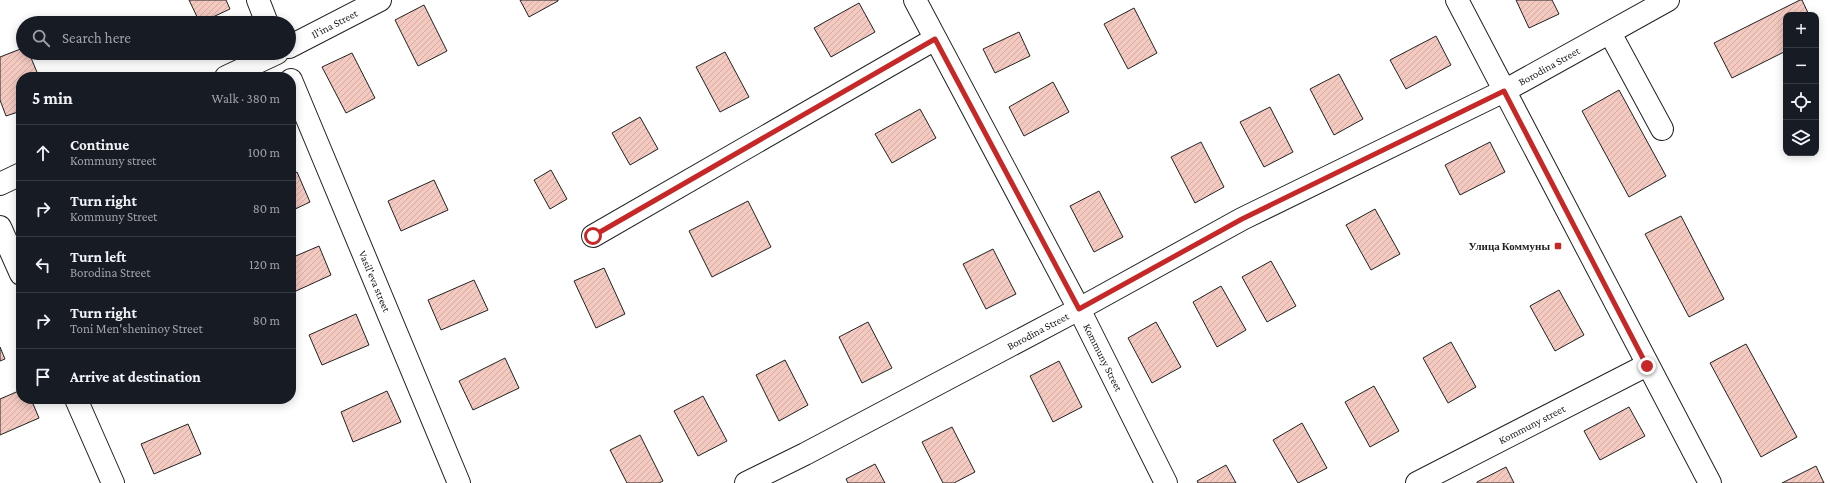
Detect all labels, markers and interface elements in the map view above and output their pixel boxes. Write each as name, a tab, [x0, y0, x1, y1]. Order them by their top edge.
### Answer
street label: Il'ina Street	[309, 7, 360, 41]
map controls	[1783, 12, 1819, 156]
button: +	[1783, 12, 1819, 48]
search box	[16, 16, 296, 60]
icon: search	[30, 27, 52, 49]
text: Search here	[62, 30, 131, 46]
street label: Borodina Street	[1516, 44, 1582, 88]
button: −	[1783, 48, 1819, 84]
button: locate	[1783, 84, 1819, 120]
text: 5 min	[32, 89, 73, 108]
text: Walk · 380 m	[212, 91, 280, 106]
button: layers	[1783, 120, 1819, 156]
text: Continue	[70, 137, 129, 153]
icon: ahead	[32, 142, 54, 164]
text: 100 m	[248, 145, 280, 160]
text: Kommuny street	[70, 153, 156, 168]
text: Turn right	[70, 193, 137, 209]
icon: right	[32, 198, 54, 220]
text: 80 m	[253, 201, 280, 216]
text: Kommuny Street	[70, 209, 157, 224]
route start	[584, 227, 602, 245]
place label: Улица Коммуны	[1469, 240, 1550, 252]
marker: Улица Коммуны	[1553, 241, 1563, 251]
text: Turn left	[70, 249, 126, 265]
street label: Vasil'eva street	[357, 249, 393, 314]
icon: left	[32, 254, 54, 276]
text: 120 m	[249, 257, 280, 272]
text: Borodina Street	[70, 265, 151, 280]
text: Turn right	[70, 305, 137, 321]
street label: Borodina Street	[1005, 309, 1071, 352]
icon: right	[32, 310, 54, 332]
text: 80 m	[253, 313, 280, 328]
text: Toni Men'sheninoy Street	[70, 321, 203, 336]
street label: Kommuny Street	[1081, 322, 1125, 394]
route end	[1638, 357, 1656, 375]
icon: arrive	[32, 366, 54, 388]
text: Arrive at destination	[70, 369, 201, 385]
street label: Kommuny street	[1496, 402, 1567, 446]

